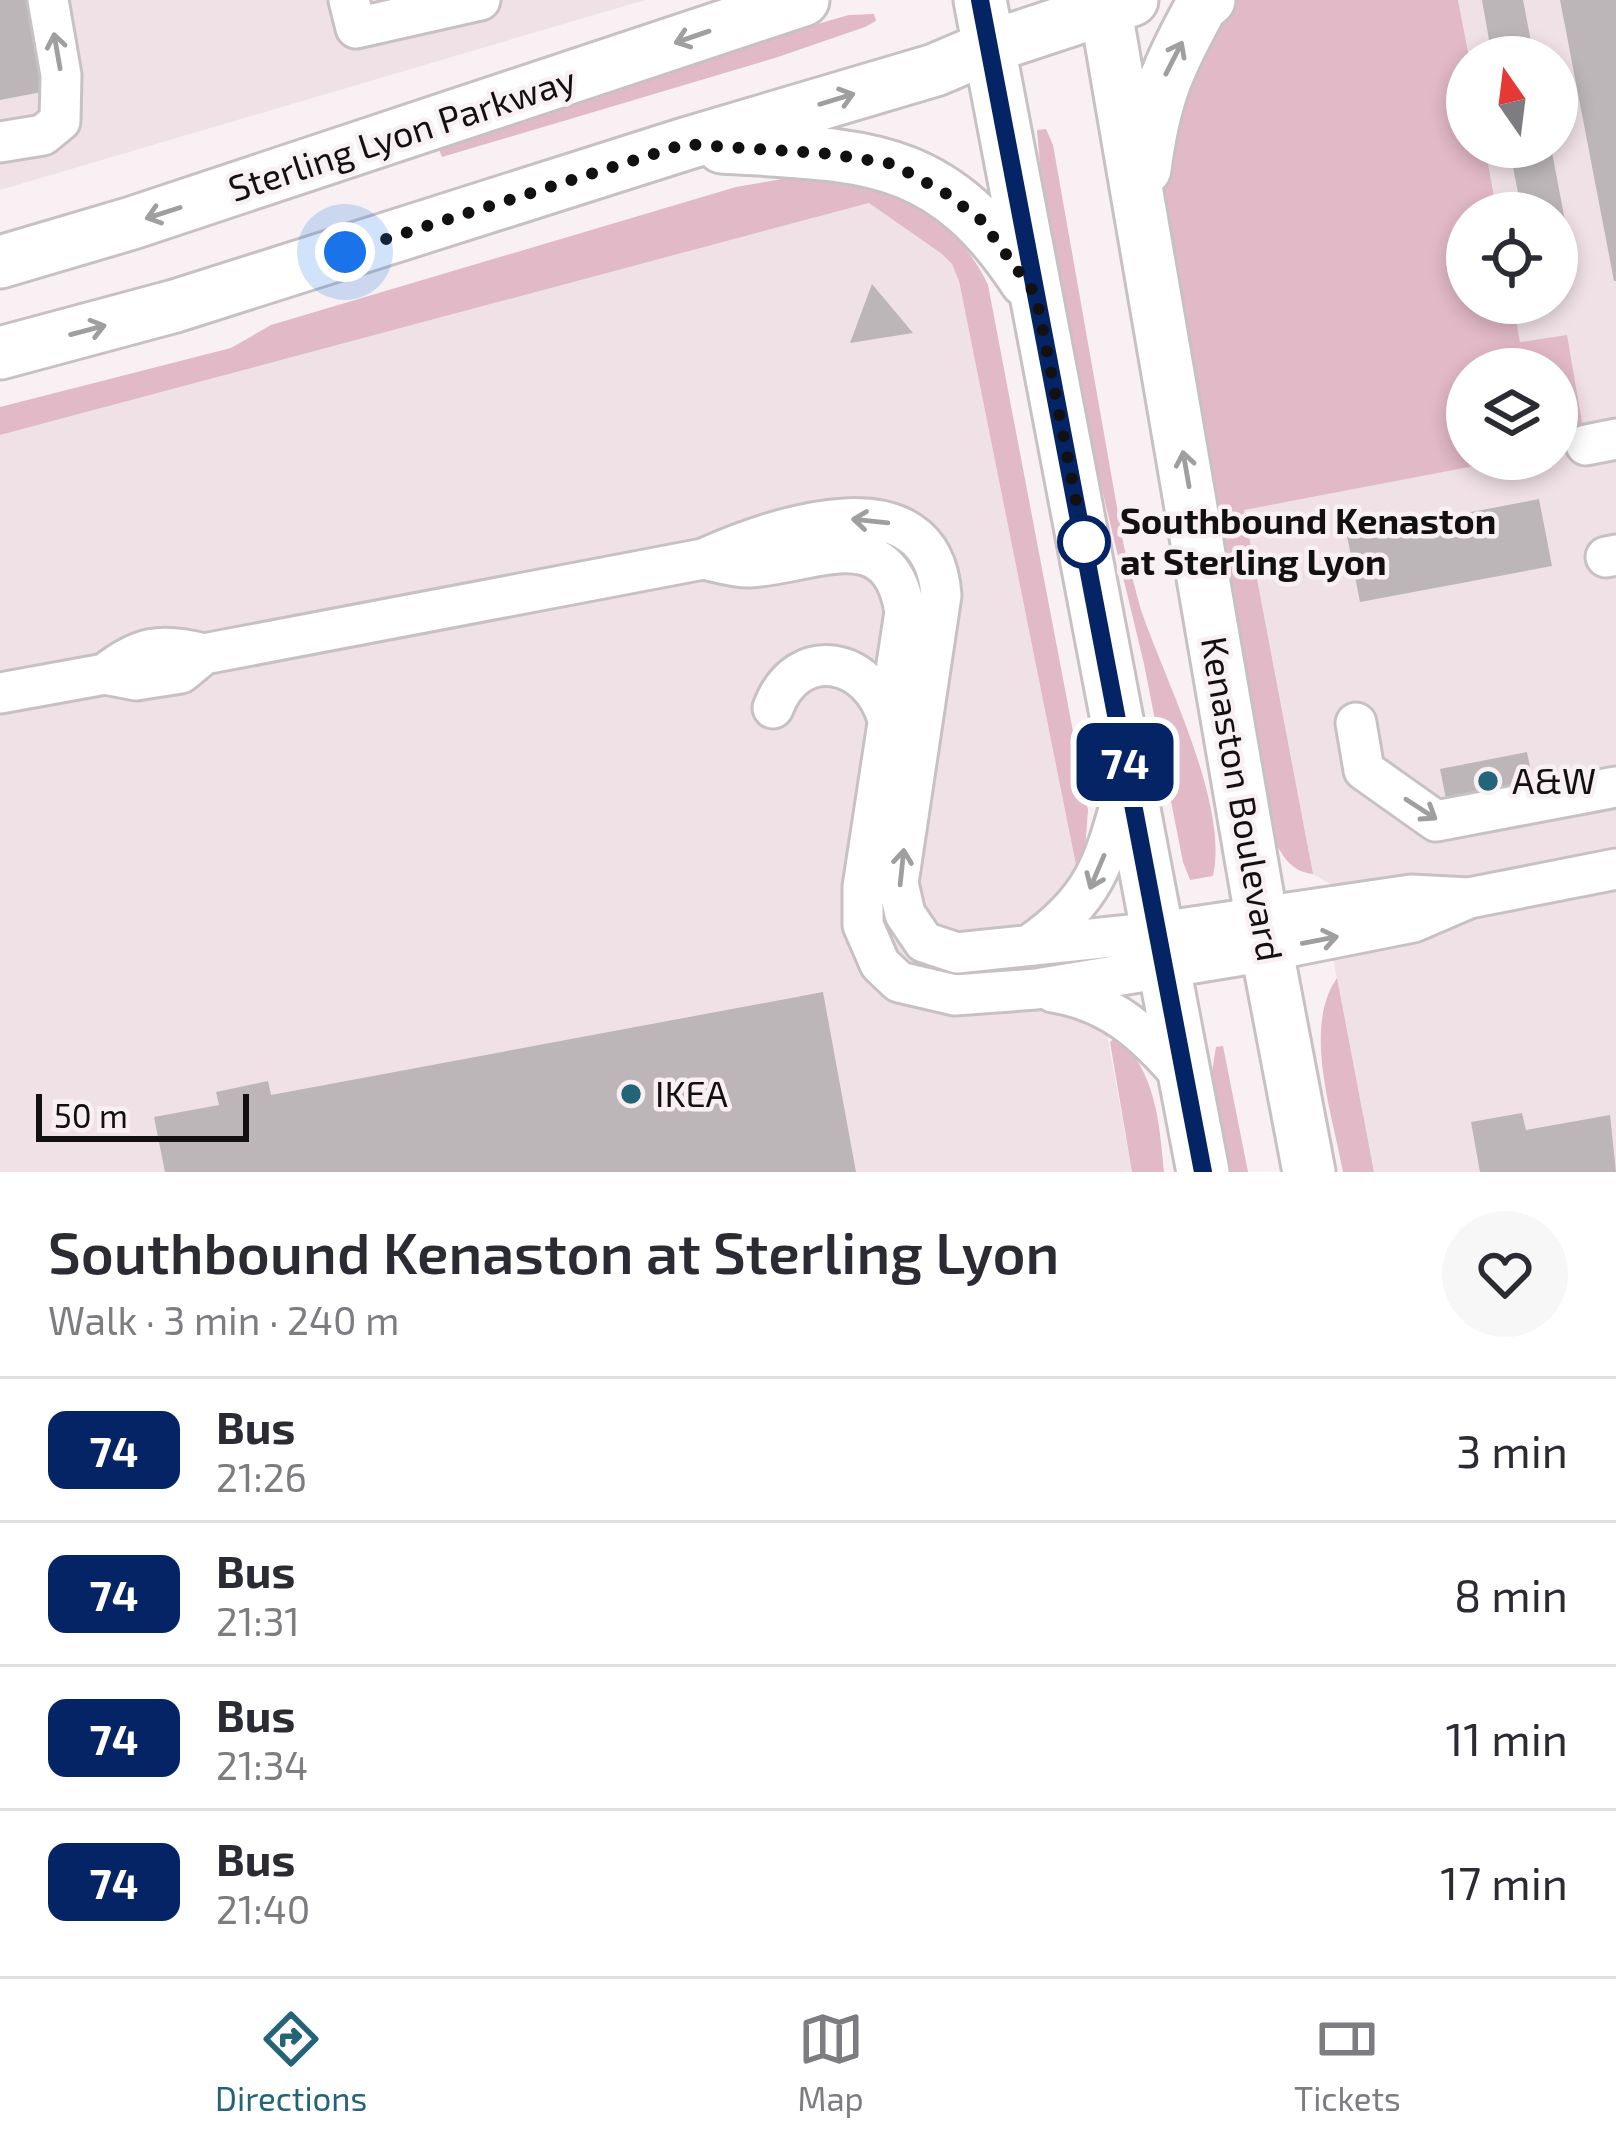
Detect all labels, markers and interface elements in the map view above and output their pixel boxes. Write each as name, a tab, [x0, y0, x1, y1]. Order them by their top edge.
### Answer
one-way arrow	[674, 28, 712, 50]
one-way arrow	[44, 33, 67, 72]
north arrow	[1446, 36, 1578, 168]
map controls	[1446, 36, 1578, 480]
one-way arrow	[1163, 40, 1186, 76]
street label: Sterling Lyon Parkway	[223, 56, 580, 209]
one-way arrow	[818, 87, 856, 109]
button: locate	[1446, 192, 1578, 324]
one-way arrow	[145, 203, 183, 225]
your location	[315, 222, 375, 282]
one-way arrow	[68, 317, 106, 339]
button: layers	[1446, 348, 1578, 480]
one-way arrow	[1173, 451, 1196, 490]
place label: Southbound Kenaston at Sterling Lyon	[1120, 498, 1496, 583]
one-way arrow	[852, 509, 891, 532]
marker: Southbound Kenaston at Sterling Lyon	[1059, 517, 1109, 567]
street label: Kenaston Boulevard	[1194, 633, 1293, 964]
line badge: 74	[1071, 723, 1179, 801]
text: 74	[1101, 737, 1149, 787]
place label: A&W	[1512, 758, 1596, 801]
marker: A&W	[1475, 768, 1501, 794]
one-way arrow	[1403, 797, 1437, 821]
one-way arrow	[891, 848, 913, 887]
one-way arrow	[1085, 853, 1106, 890]
one-way arrow	[1300, 928, 1339, 950]
place label: IKEA	[655, 1071, 729, 1114]
marker: IKEA	[618, 1081, 644, 1107]
scale bar	[36, 1088, 249, 1141]
text: 50 m	[54, 1095, 128, 1135]
button: heart	[1442, 1211, 1568, 1337]
text: Southbound Kenaston at Sterling Lyon	[48, 1217, 1059, 1285]
text: Walk · 3 min · 240 m	[48, 1296, 399, 1343]
text: Bus	[216, 1399, 295, 1453]
text: 3 min	[1456, 1423, 1568, 1477]
text: 74	[90, 1425, 138, 1475]
text: 21:26	[216, 1453, 307, 1500]
text: Bus	[216, 1543, 295, 1597]
text: 8 min	[1454, 1567, 1568, 1621]
text: 74	[90, 1569, 138, 1619]
text: 21:31	[216, 1597, 300, 1644]
text: Bus	[216, 1687, 295, 1741]
text: 11 min	[1445, 1711, 1568, 1765]
text: 74	[90, 1713, 138, 1763]
text: 21:34	[216, 1741, 308, 1788]
text: Bus	[216, 1831, 295, 1885]
text: 17 min	[1440, 1855, 1568, 1909]
text: 74	[90, 1857, 138, 1907]
text: 21:40	[216, 1885, 310, 1932]
tab: Directions	[215, 2006, 367, 2118]
tab: Map	[798, 2006, 864, 2118]
tab: Tickets	[1294, 2006, 1401, 2118]

